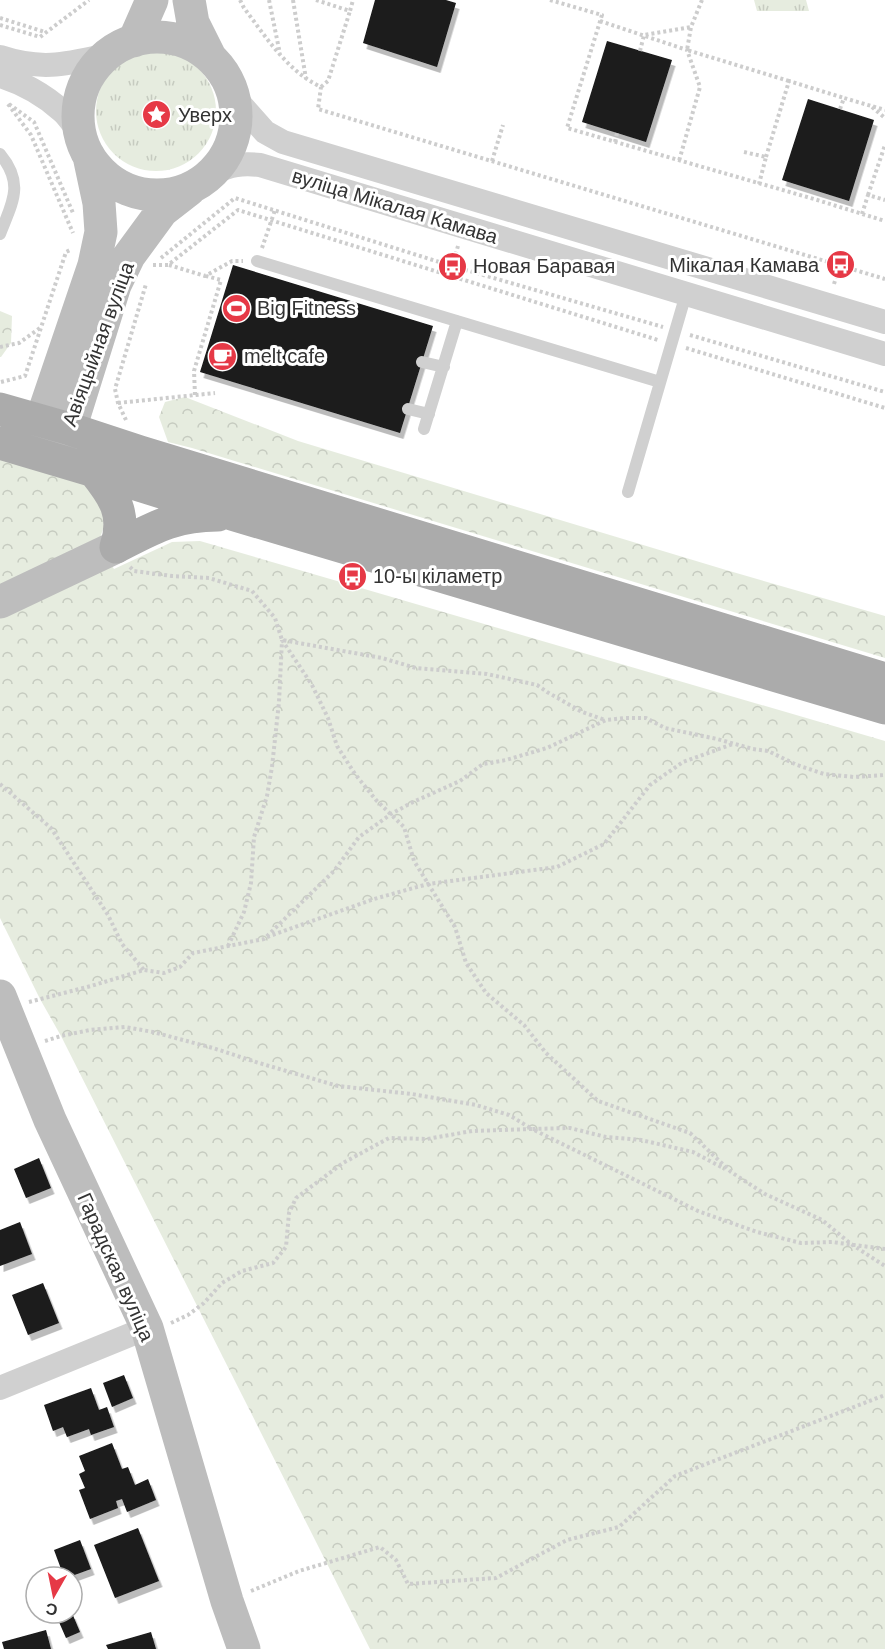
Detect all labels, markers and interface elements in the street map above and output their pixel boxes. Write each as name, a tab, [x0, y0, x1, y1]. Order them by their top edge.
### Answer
place icon: Уверх	[141, 99, 173, 131]
place label: Уверх	[178, 104, 232, 126]
street label: вуліца Мікалая Камава	[290, 164, 501, 248]
bus stop icon: Мікалая Камава	[824, 249, 856, 281]
bus stop icon: Новая Баравая	[436, 250, 468, 282]
place label: Мікалая Камава	[669, 254, 820, 276]
place label: Новая Баравая	[473, 255, 615, 277]
street label: Авіяцыйная вуліца	[58, 258, 138, 429]
sports icon: Big Fitness	[220, 292, 252, 324]
place label: Big Fitness	[257, 297, 356, 319]
cafe icon: melt cafe	[207, 340, 239, 372]
place label: melt cafe	[244, 345, 325, 367]
bus stop icon: 10-ы кіламетр	[336, 560, 368, 592]
place label: 10-ы кіламетр	[373, 565, 502, 587]
street label: Гарадская вуліца	[73, 1189, 159, 1345]
north arrow	[24, 1565, 84, 1625]
text: С	[44, 1600, 59, 1619]

